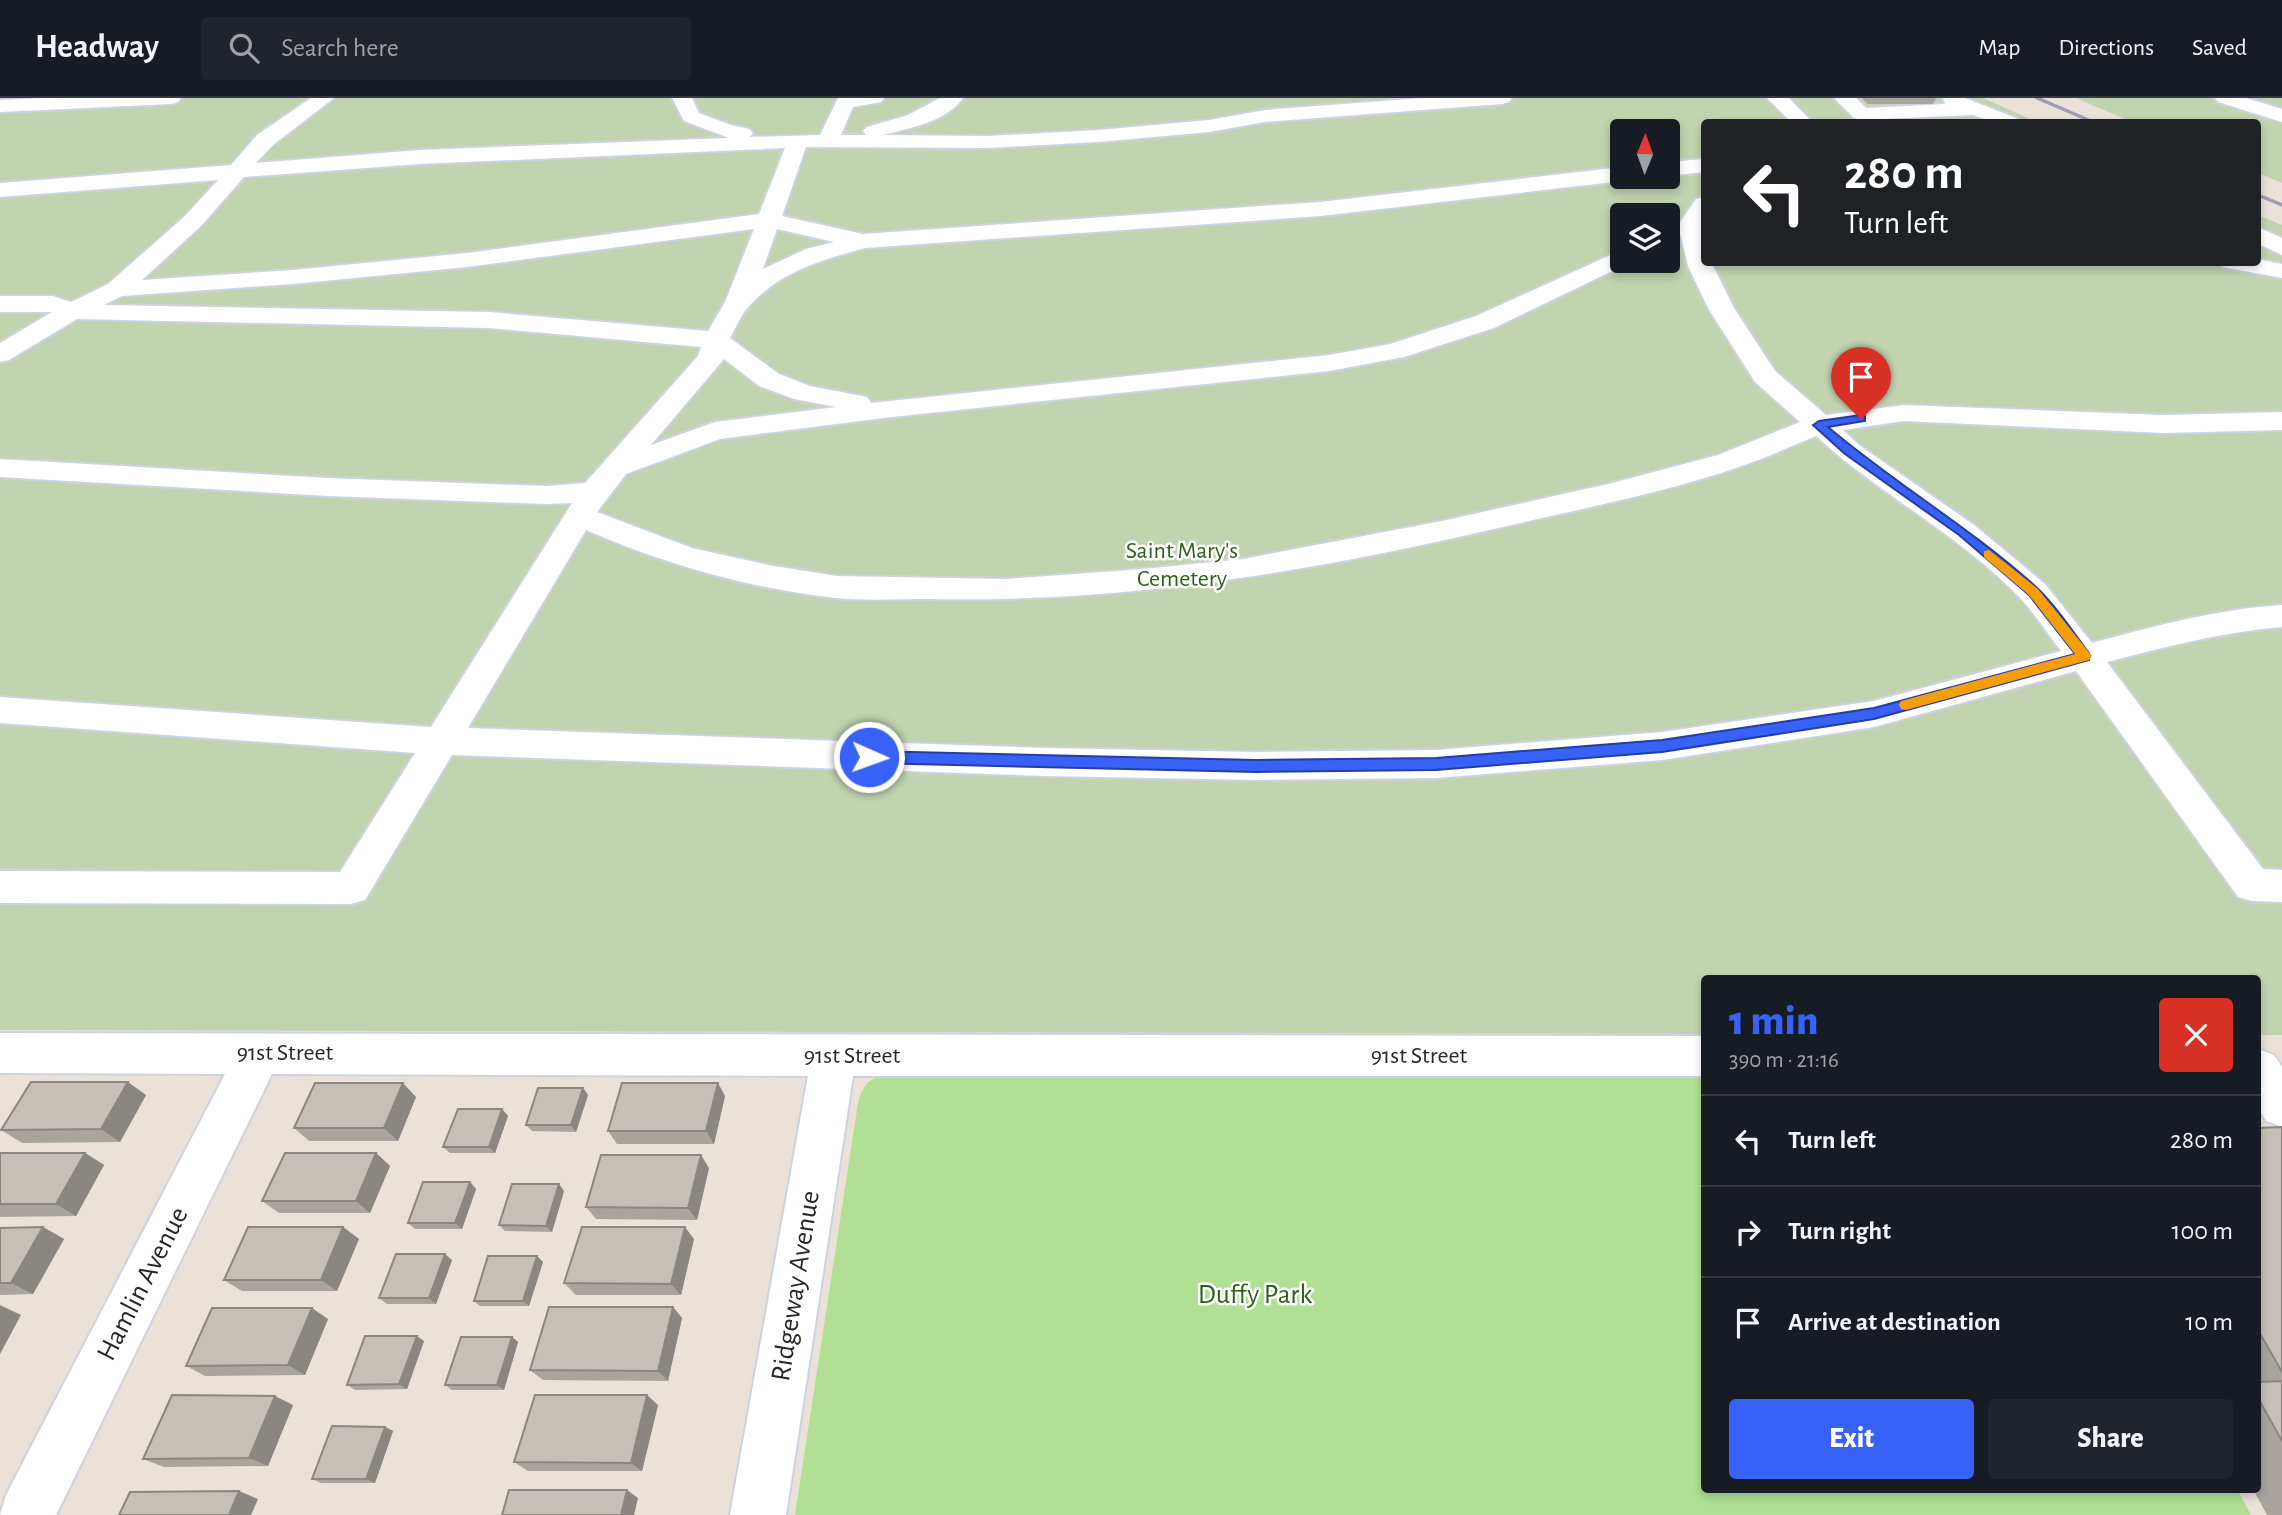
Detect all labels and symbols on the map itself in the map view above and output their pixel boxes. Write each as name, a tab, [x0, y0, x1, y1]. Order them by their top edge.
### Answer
north arrow	[1610, 119, 1680, 189]
pin	[1831, 347, 1891, 419]
park label: Saint Mary's Cemetery	[1126, 539, 1238, 591]
position arrow	[832, 720, 906, 794]
street label: 91st Street	[237, 1041, 334, 1065]
street label: 91st Street	[804, 1044, 901, 1068]
street label: 91st Street	[1371, 1044, 1468, 1068]
street label: Ridgeway Avenue	[767, 1189, 825, 1383]
street label: Hamlin Avenue	[92, 1203, 194, 1365]
park label: Duffy Park	[1198, 1281, 1312, 1309]

